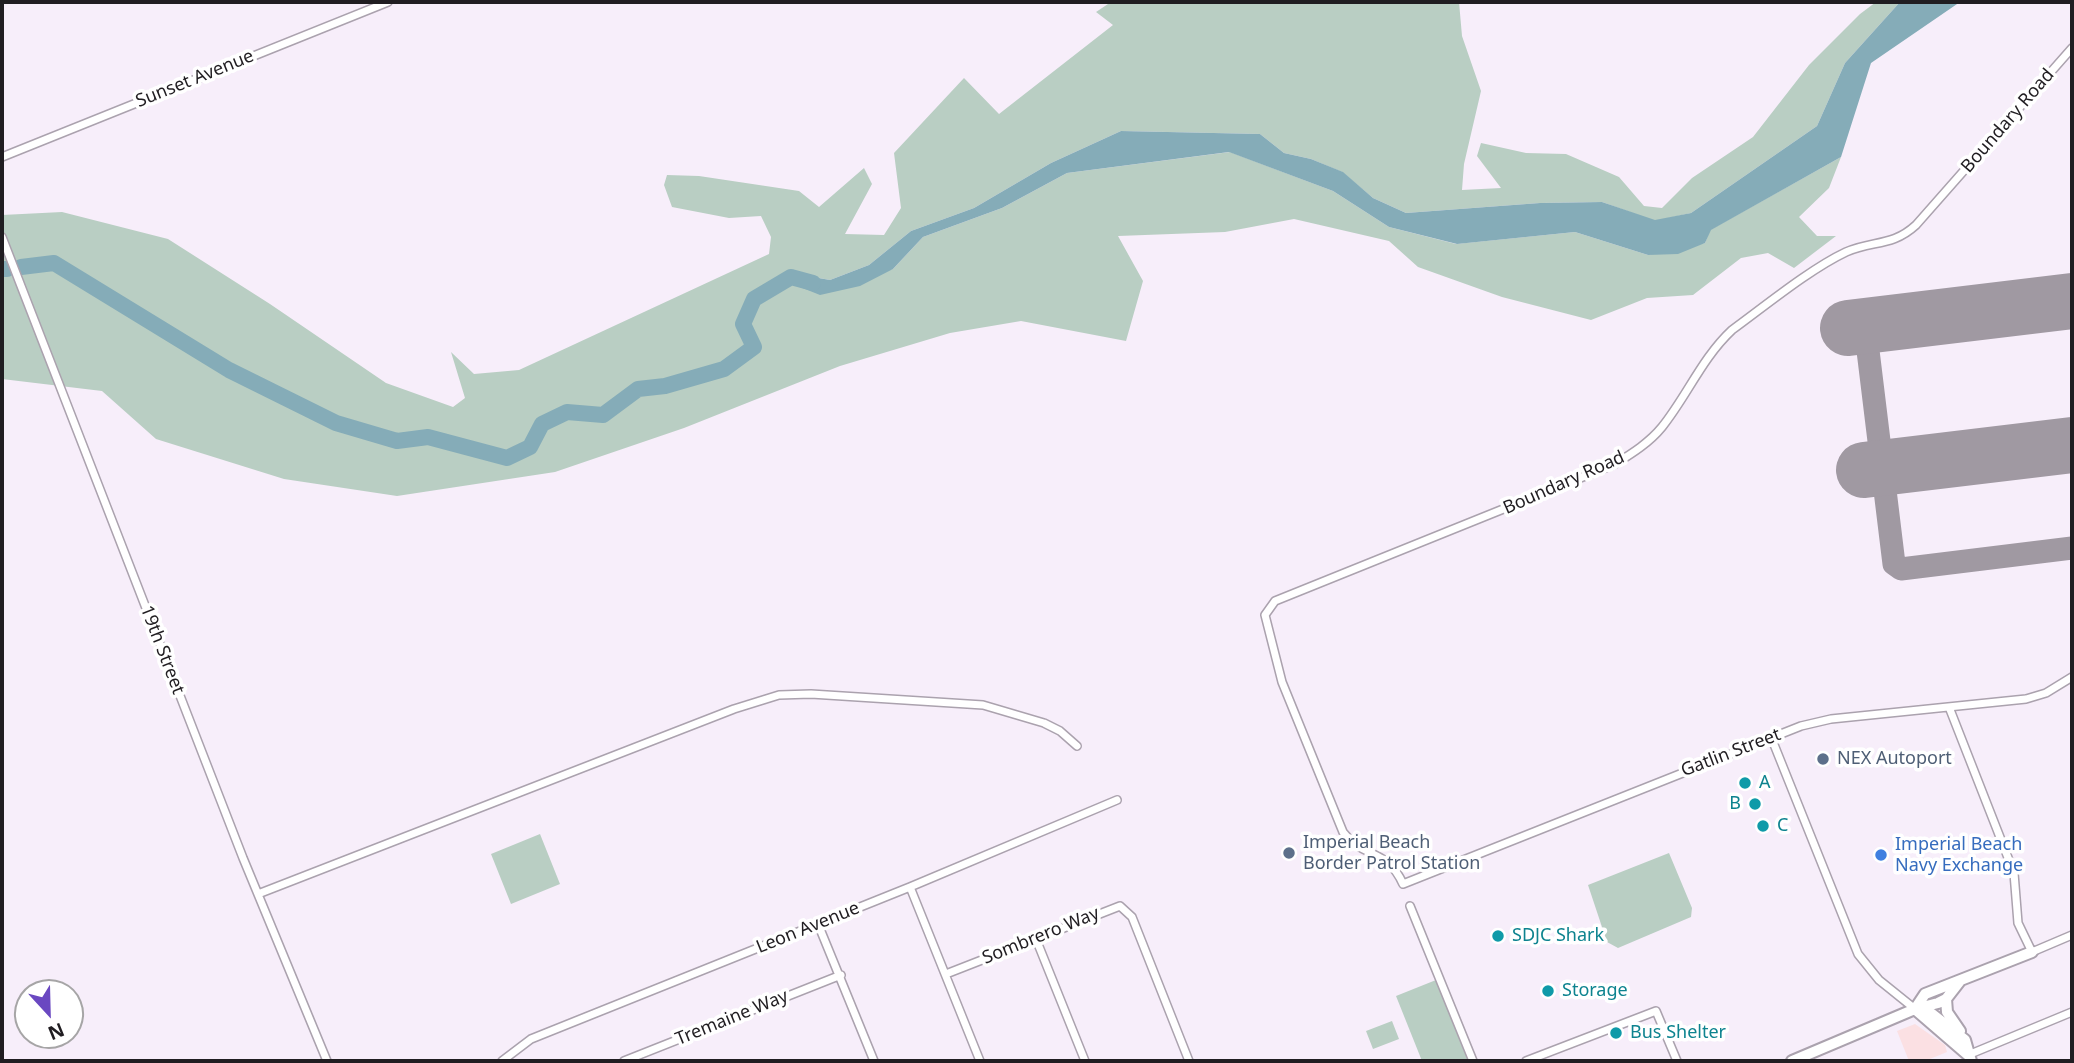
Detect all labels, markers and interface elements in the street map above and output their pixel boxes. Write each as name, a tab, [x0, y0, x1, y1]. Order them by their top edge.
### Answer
street label: Sunset Avenue	[133, 46, 257, 112]
street label: Boundary Road	[1957, 65, 2059, 177]
street label: Boundary Road	[1500, 447, 1628, 519]
street label: 19th Street	[135, 603, 189, 697]
street label: Gatlin Street	[1678, 724, 1784, 782]
place label: NEX Autoport	[1837, 748, 1952, 770]
marker: NEX Autoport	[1815, 751, 1831, 767]
place label: A	[1759, 772, 1771, 794]
marker: A	[1737, 775, 1753, 791]
place label: B	[1729, 793, 1741, 815]
marker: B	[1747, 796, 1763, 812]
place label: C	[1777, 815, 1788, 837]
marker: C	[1755, 818, 1771, 834]
place label: Imperial Beach Border Patrol Station	[1303, 832, 1480, 874]
place label: Imperial Beach Navy Exchange	[1895, 834, 2023, 876]
marker: Imperial Beach Border Patrol Station	[1281, 845, 1297, 861]
marker: Imperial Beach Navy Exchange	[1873, 847, 1889, 863]
street label: Leon Avenue	[753, 897, 863, 959]
street label: Sombrero Way	[979, 903, 1103, 969]
place label: SDJC Shark	[1512, 925, 1604, 947]
marker: SDJC Shark	[1490, 928, 1506, 944]
north arrow	[14, 979, 84, 1049]
place label: Storage	[1562, 980, 1628, 1002]
marker: Storage	[1540, 983, 1556, 999]
street label: Tremaine Way	[673, 986, 791, 1050]
text: N	[44, 1017, 68, 1047]
place label: Bus Shelter	[1630, 1022, 1726, 1044]
marker: Bus Shelter	[1608, 1025, 1624, 1041]

